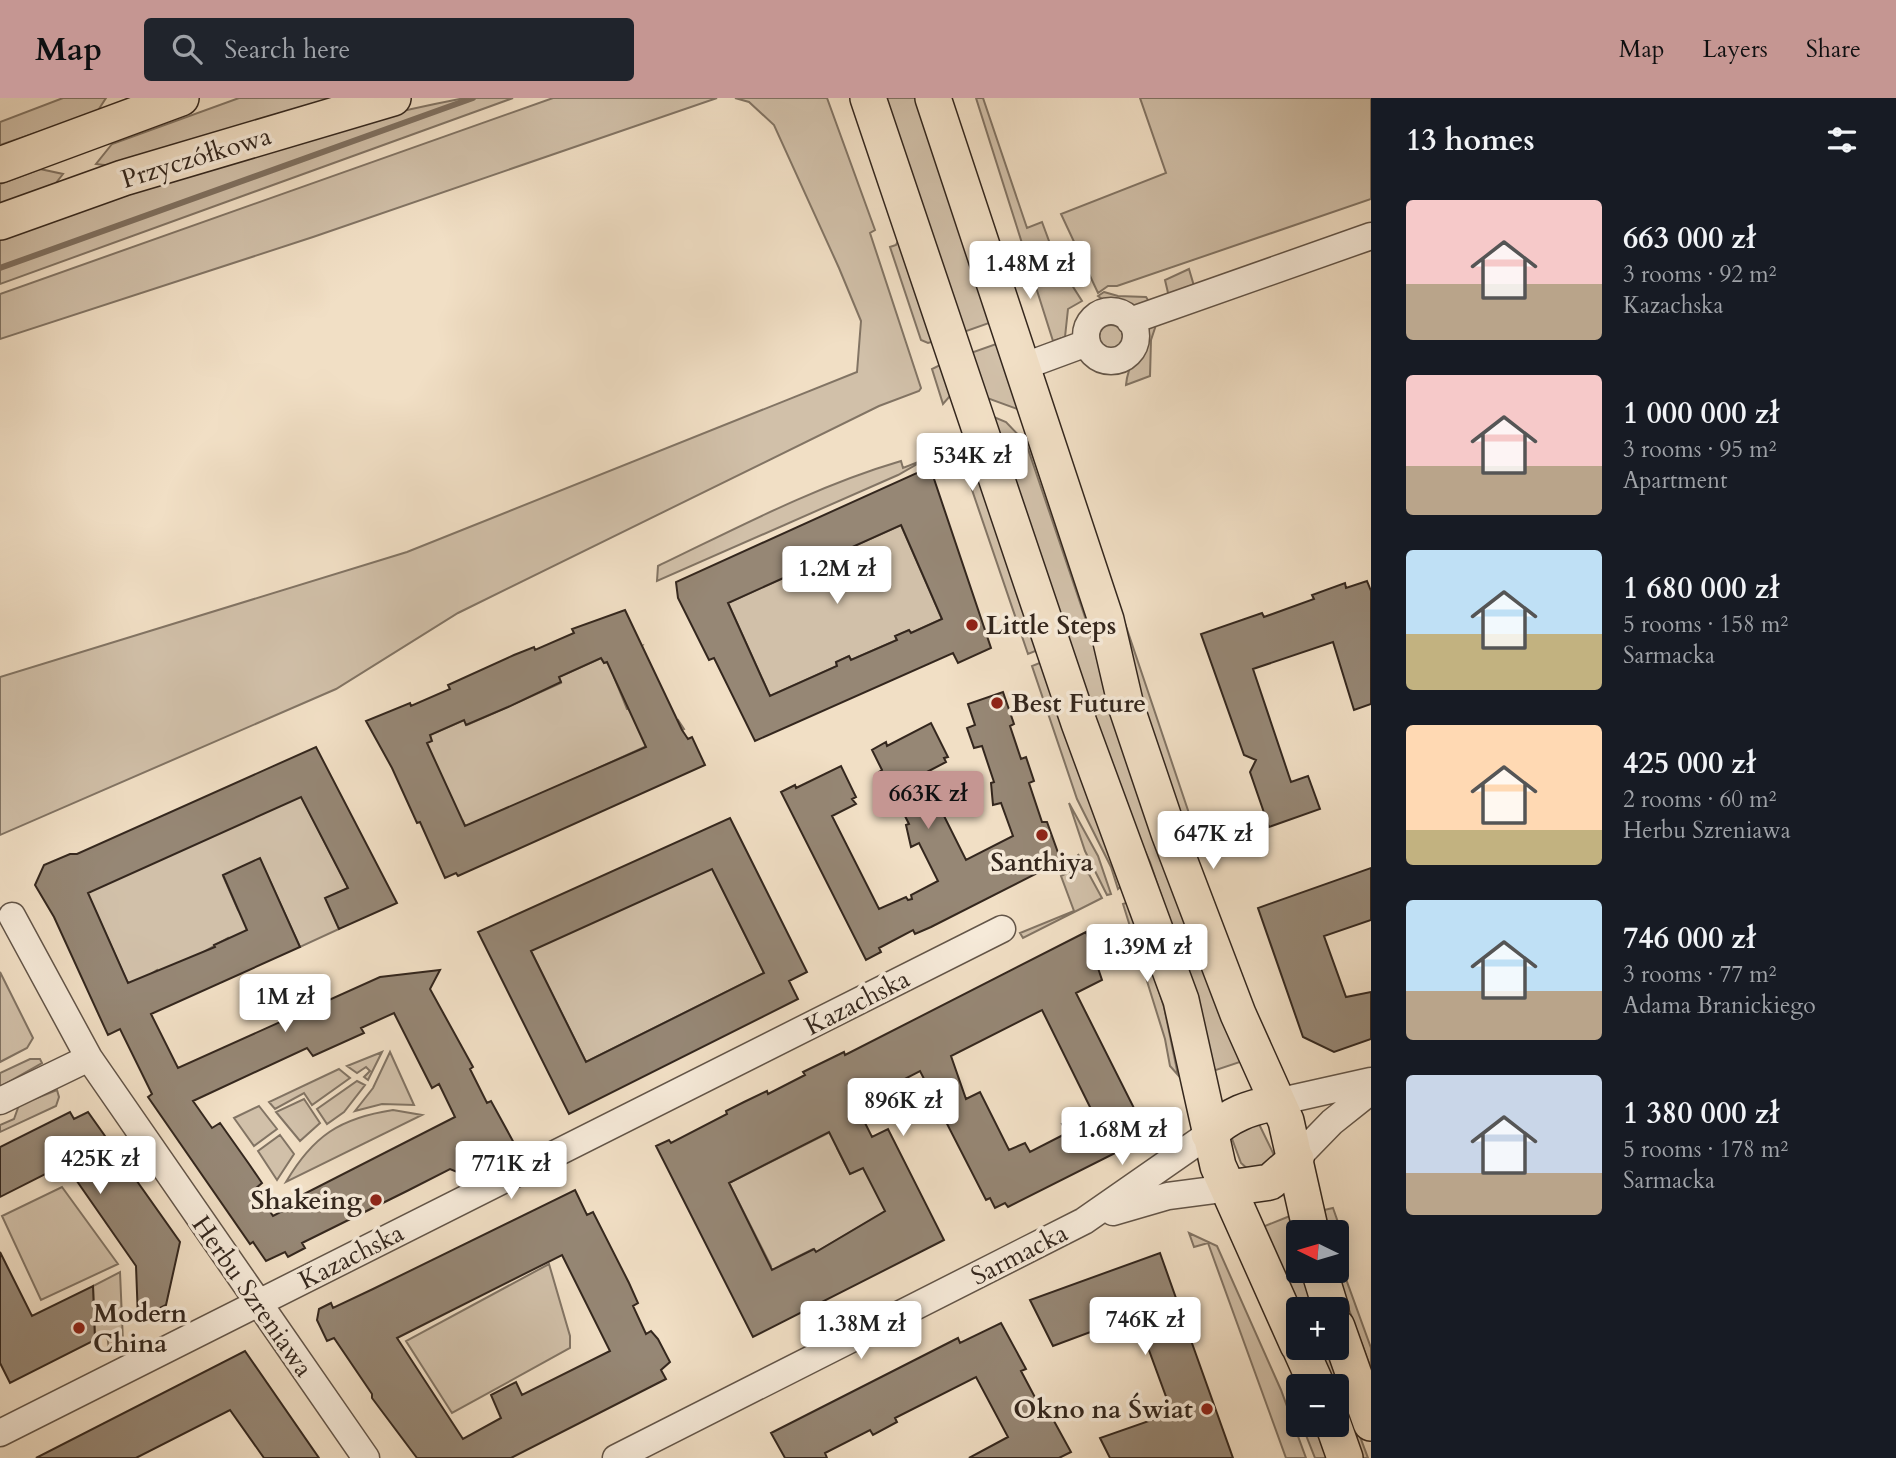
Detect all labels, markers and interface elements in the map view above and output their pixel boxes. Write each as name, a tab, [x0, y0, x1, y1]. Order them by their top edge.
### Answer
search box	[144, 18, 634, 81]
text: Map	[35, 27, 102, 72]
icon: search	[168, 30, 206, 68]
text: Search here	[224, 32, 350, 67]
text: Map	[1619, 33, 1665, 66]
text: Layers	[1703, 33, 1768, 66]
text: Share	[1806, 33, 1861, 66]
street label: Przyczółkowa	[117, 118, 275, 197]
text: 13 homes	[1406, 120, 1535, 161]
icon: filters	[1823, 121, 1861, 159]
text: 663 000 zł	[1623, 218, 1756, 259]
icon: home	[1462, 228, 1546, 312]
pin: 1.48M zł	[958, 242, 1102, 301]
text: 1.48M zł	[985, 248, 1075, 279]
text: 3 rooms · 92 m²	[1623, 259, 1776, 290]
text: Kazachska	[1623, 290, 1723, 321]
text: 1 000 000 zł	[1623, 393, 1779, 434]
icon: home	[1462, 403, 1546, 487]
pin: 534K zł	[907, 434, 1037, 493]
text: 3 rooms · 95 m²	[1623, 434, 1776, 465]
text: 534K zł	[933, 440, 1011, 471]
text: Apartment	[1623, 465, 1727, 496]
pin: 1.2M zł	[772, 546, 902, 606]
text: 1.2M zł	[798, 553, 876, 584]
text: 1 680 000 zł	[1623, 568, 1779, 609]
icon: home	[1462, 578, 1546, 662]
place label: Little Steps	[986, 608, 1116, 643]
text: 5 rooms · 158 m²	[1623, 609, 1788, 640]
marker: Little Steps	[964, 617, 980, 633]
text: Sarmacka	[1623, 640, 1715, 671]
place label: Best Future	[1011, 686, 1146, 721]
marker: Best Future	[989, 695, 1005, 711]
text: 425 000 zł	[1623, 743, 1756, 784]
icon: home	[1462, 753, 1546, 837]
pin: 663K zł	[863, 772, 993, 831]
text: 663K zł	[889, 778, 967, 809]
text: 2 rooms · 60 m²	[1623, 784, 1776, 815]
pin: 647K zł	[1148, 812, 1278, 871]
text: Herbu Szreniawa	[1623, 815, 1791, 846]
text: 647K zł	[1174, 818, 1252, 849]
marker: Santhiya	[1034, 827, 1050, 843]
place label: Santhiya	[990, 845, 1094, 880]
text: 746 000 zł	[1623, 918, 1756, 959]
pin: 1.39M zł	[1075, 924, 1219, 984]
icon: home	[1462, 928, 1546, 1012]
text: 1.39M zł	[1102, 931, 1192, 962]
text: 3 rooms · 77 m²	[1623, 959, 1776, 990]
street label: Kazachska	[799, 961, 916, 1044]
pin: 1M zł	[236, 974, 334, 1034]
text: 1M zł	[256, 981, 314, 1012]
text: Adama Branickiego	[1623, 990, 1816, 1021]
pin: 896K zł	[838, 1079, 968, 1138]
text: 896K zł	[864, 1085, 942, 1116]
text: 1 380 000 zł	[1623, 1093, 1779, 1134]
icon: home	[1462, 1103, 1546, 1187]
pin: 1.68M zł	[1050, 1108, 1194, 1167]
text: 1.68M zł	[1077, 1114, 1167, 1145]
text: 5 rooms · 178 m²	[1623, 1134, 1788, 1165]
pin: 425K zł	[35, 1136, 165, 1196]
pin: 771K zł	[446, 1142, 576, 1201]
text: 425K zł	[61, 1143, 139, 1174]
text: 771K zł	[472, 1148, 550, 1179]
text: Sarmacka	[1623, 1165, 1715, 1196]
place label: Shakeing	[251, 1183, 362, 1218]
marker: Shakeing	[368, 1192, 384, 1208]
street label: Herbu Szreniawa	[184, 1209, 321, 1384]
street label: Kazachska	[293, 1215, 410, 1298]
street label: Sarmacka	[965, 1215, 1073, 1294]
north arrow	[1286, 1220, 1349, 1283]
map controls	[1286, 1220, 1349, 1437]
place label: Modern China	[93, 1296, 187, 1361]
button: +	[1286, 1297, 1349, 1360]
pin: 746K zł	[1080, 1298, 1210, 1357]
pin: 1.38M zł	[789, 1302, 933, 1361]
text: 746K zł	[1106, 1304, 1184, 1335]
text: 1.38M zł	[816, 1308, 906, 1339]
marker: Modern China	[71, 1320, 87, 1336]
button: −	[1286, 1374, 1349, 1437]
place label: Okno na Świat	[1013, 1392, 1193, 1427]
marker: Okno na Świat	[1199, 1401, 1215, 1417]

